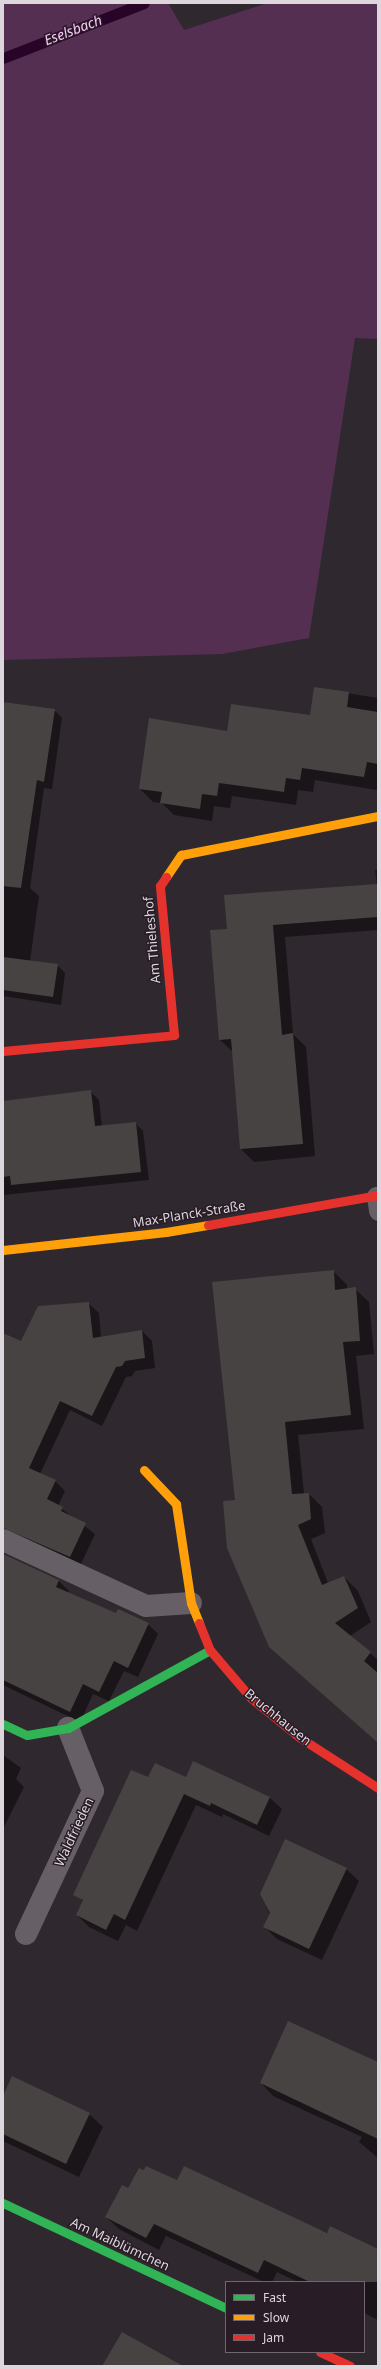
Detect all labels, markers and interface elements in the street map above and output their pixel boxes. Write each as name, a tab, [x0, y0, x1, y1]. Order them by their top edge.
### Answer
water label: Eselsbach	[42, 11, 104, 49]
street label: Am Thieleshof	[140, 896, 164, 984]
street label: Max-Planck-Straße	[132, 1197, 246, 1231]
street label: Bruchhausen	[242, 1685, 314, 1749]
street label: Waldfrieden	[51, 1795, 97, 1869]
street label: Am Maiblümchen	[68, 2214, 172, 2274]
legend	[225, 2281, 365, 2353]
text: Fast	[263, 2289, 286, 2306]
text: Slow	[263, 2309, 289, 2326]
text: Jam	[263, 2329, 284, 2346]

